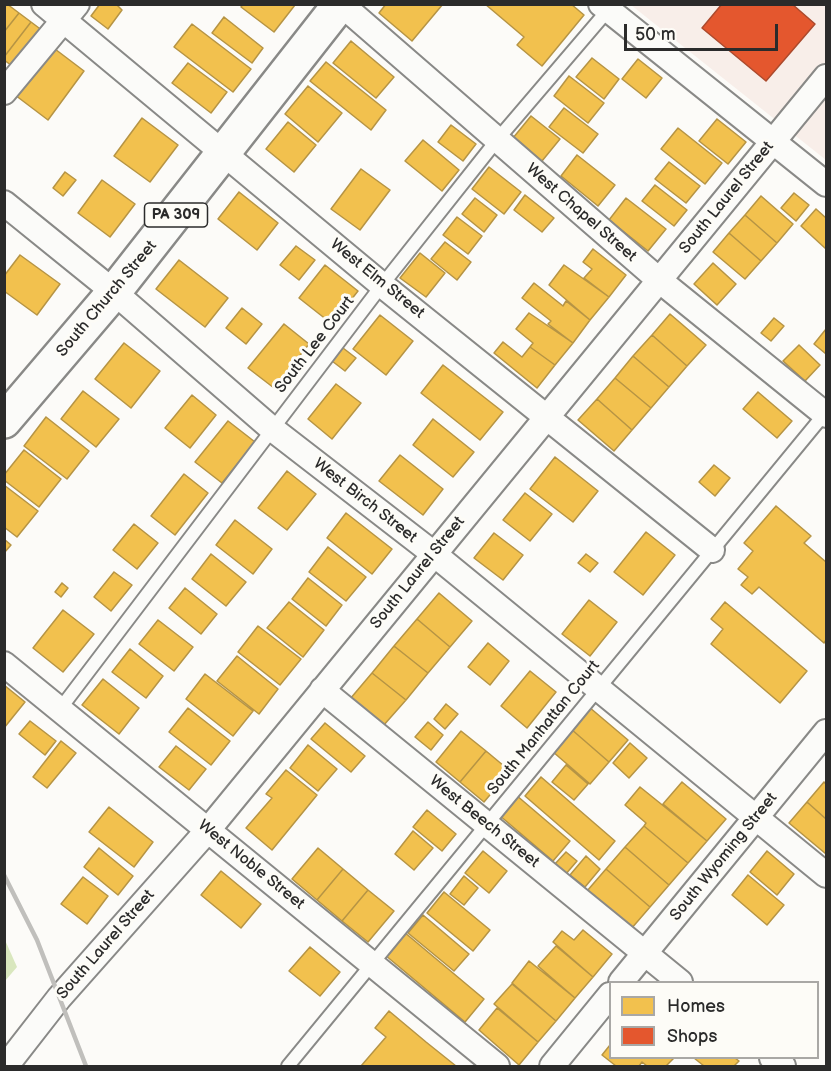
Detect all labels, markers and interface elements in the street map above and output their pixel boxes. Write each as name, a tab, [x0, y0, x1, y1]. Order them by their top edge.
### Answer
scale bar	[627, 12, 782, 50]
text: 50 m	[635, 24, 676, 45]
street label: South Laurel Street	[676, 138, 778, 258]
street label: West Chapel Street	[522, 160, 640, 266]
road number: PA 309	[144, 203, 207, 227]
street label: West Elm Street	[326, 235, 428, 323]
street label: South Church Street	[53, 237, 161, 361]
street label: South Lee Court	[271, 293, 359, 397]
street label: West Birch Street	[309, 455, 421, 547]
street label: South Laurel Street	[367, 513, 469, 633]
street label: South Manhattan Court	[484, 657, 604, 799]
street label: West Beech Street	[425, 772, 543, 872]
street label: South Wyoming Street	[666, 789, 782, 925]
street label: West Noble Street	[194, 816, 308, 914]
street label: South Laurel Street	[53, 886, 159, 1004]
legend	[609, 981, 819, 1059]
text: Homes	[667, 996, 725, 1017]
text: Shops	[667, 1026, 717, 1047]

